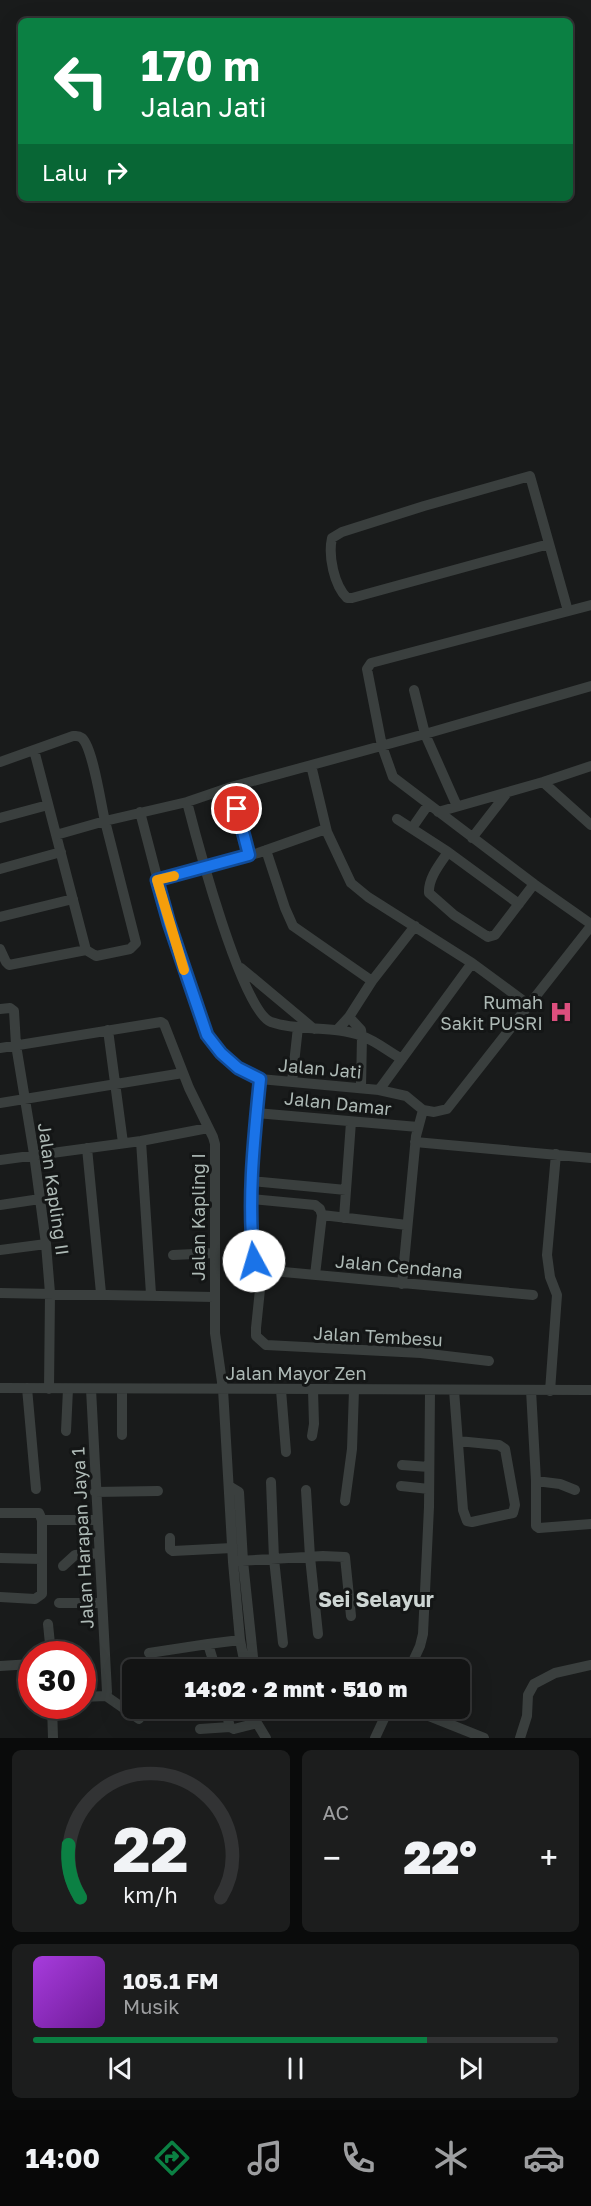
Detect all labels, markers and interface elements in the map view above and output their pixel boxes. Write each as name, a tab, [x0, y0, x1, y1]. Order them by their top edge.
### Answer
text: 170 m	[141, 40, 260, 90]
icon: left	[42, 42, 120, 120]
text: Jalan Jati	[141, 91, 267, 123]
icon: right	[100, 156, 133, 189]
text: Lalu	[42, 159, 88, 186]
pin	[211, 783, 262, 834]
icon: arrive	[220, 792, 253, 825]
place label: Rumah Sakit PUSRI	[440, 991, 543, 1034]
hospital icon: Rumah Sakit PUSRI	[548, 999, 574, 1025]
street label: Jalan Jati	[277, 1053, 363, 1083]
street label: Jalan Damar	[283, 1086, 393, 1120]
street label: Jalan Kapling II	[34, 1121, 74, 1257]
street label: Jalan Kapling I	[187, 1153, 209, 1281]
position arrow	[222, 1229, 286, 1293]
street label: Jalan Cendana	[334, 1249, 464, 1283]
street label: Jalan Tembesu	[313, 1322, 443, 1350]
street label: Jalan Mayor Zen	[226, 1362, 366, 1384]
street label: Jalan Harapan Jaya 1	[66, 1446, 98, 1629]
district label: Sei Selayur	[318, 1586, 434, 1612]
speed limit sign: 30	[18, 1641, 96, 1719]
text: 14:02 · 2 mnt · 510 m	[185, 1675, 407, 1702]
text: AC	[323, 1800, 349, 1824]
text: 22	[113, 1811, 189, 1886]
text: 22°	[404, 1830, 477, 1884]
text: −	[323, 1838, 341, 1877]
text: +	[540, 1838, 558, 1877]
text: km/h	[123, 1882, 178, 1908]
text: 105.1 FM	[123, 1967, 219, 1994]
text: Musik	[123, 1994, 180, 2018]
icon: previous	[104, 2052, 137, 2085]
icon: pause	[279, 2052, 312, 2085]
icon: next	[454, 2052, 487, 2085]
icon: directions	[151, 2137, 193, 2179]
icon: music	[244, 2137, 286, 2179]
icon: phone	[337, 2137, 379, 2179]
icon: climate	[430, 2137, 472, 2179]
icon: car	[523, 2137, 565, 2179]
text: 14:00	[26, 2142, 100, 2174]

